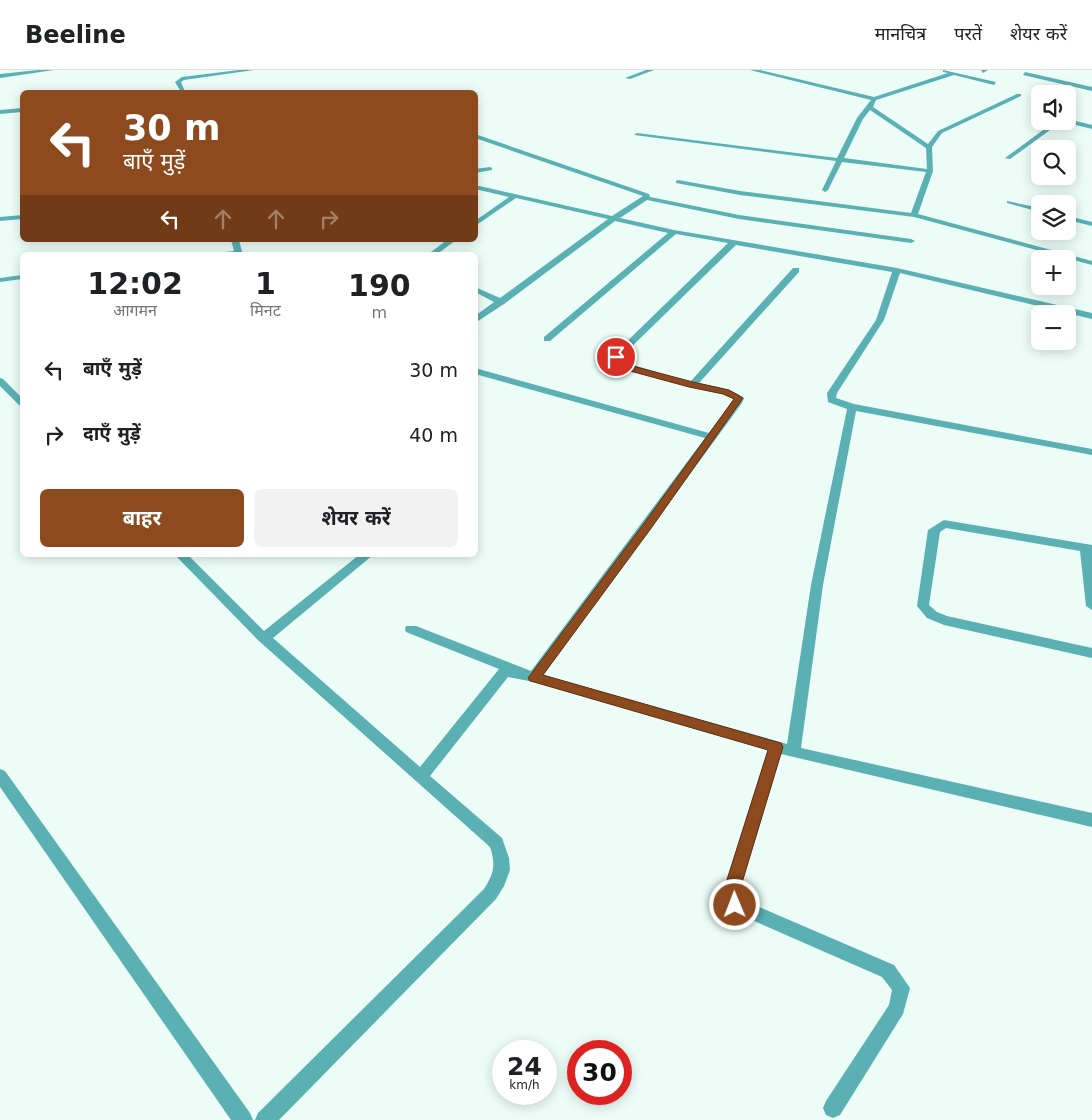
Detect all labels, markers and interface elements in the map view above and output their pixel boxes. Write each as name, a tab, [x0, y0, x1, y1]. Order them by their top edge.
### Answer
text: Beeline	[25, 21, 126, 49]
text: मानचित्र	[875, 23, 926, 44]
text: परतें	[954, 23, 982, 44]
text: शेयर करें	[1010, 23, 1067, 44]
map controls	[1031, 85, 1076, 350]
button: sound	[1031, 85, 1076, 130]
text: 30 m	[123, 108, 220, 148]
icon: left	[40, 110, 105, 175]
button: search	[1031, 140, 1076, 185]
text: बाएँ मुड़ें	[123, 149, 185, 174]
button: layers	[1031, 195, 1076, 240]
icon: left	[156, 205, 184, 233]
icon: ahead	[209, 205, 237, 233]
icon: ahead	[262, 205, 290, 233]
icon: right	[315, 205, 343, 233]
button: +	[1031, 250, 1076, 295]
text: 12:02	[87, 266, 183, 301]
text: 1	[255, 266, 276, 301]
text: 190	[348, 268, 411, 303]
text: आगमन	[113, 301, 157, 320]
text: मिनट	[250, 301, 281, 320]
text: m	[372, 303, 387, 322]
button: −	[1031, 305, 1076, 350]
pin	[595, 336, 637, 378]
icon: arrive	[602, 343, 630, 371]
icon: left	[40, 356, 68, 384]
text: बाएँ मुड़ें	[83, 357, 142, 379]
text: 30 m	[409, 359, 458, 381]
icon: right	[40, 421, 68, 449]
text: दाएँ मुड़ें	[83, 422, 141, 444]
text: 40 m	[409, 424, 458, 446]
button: बाहर	[40, 489, 244, 547]
button: शेयर करें	[254, 489, 458, 547]
position arrow	[708, 878, 760, 930]
speed limit sign: 30	[567, 1040, 632, 1105]
text: 24	[507, 1052, 542, 1081]
text: km/h	[509, 1078, 540, 1092]

